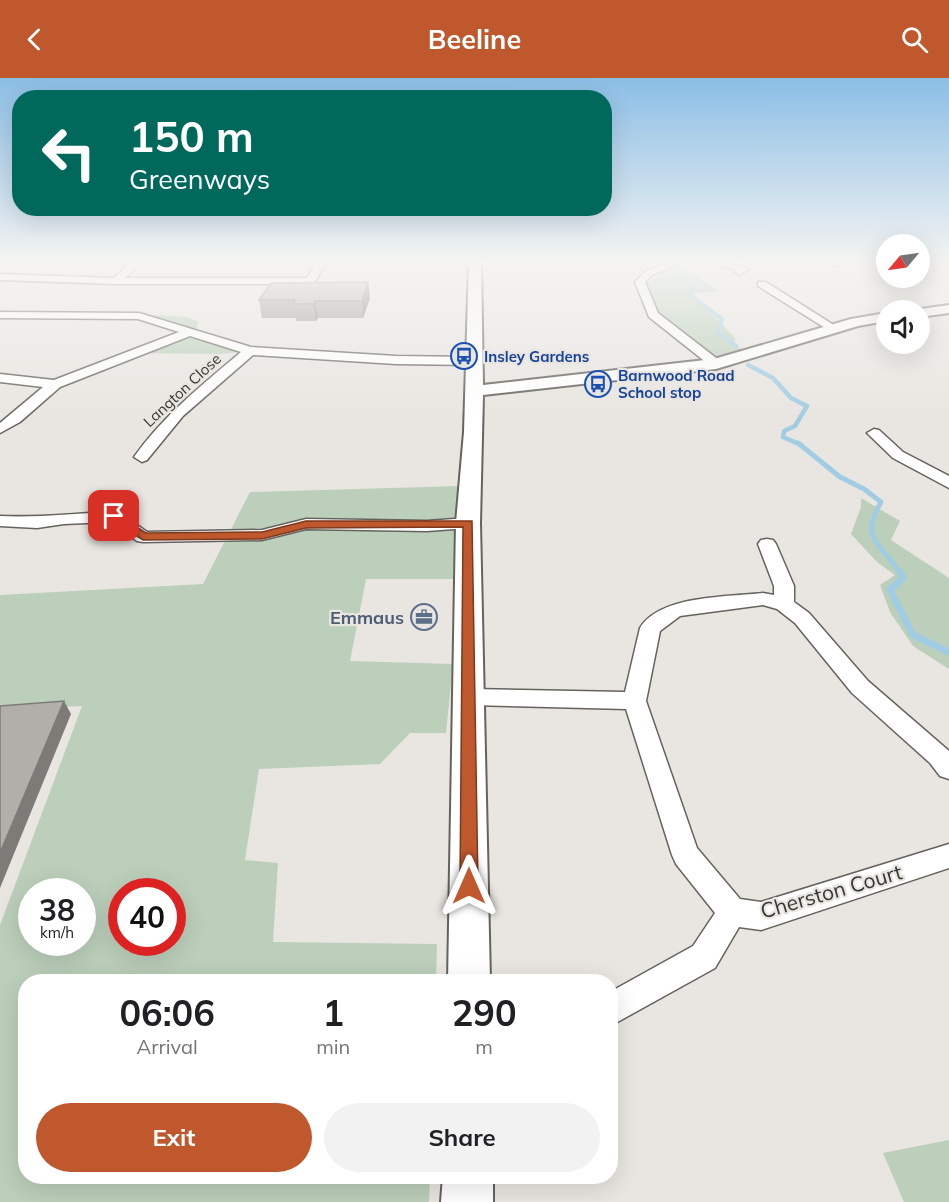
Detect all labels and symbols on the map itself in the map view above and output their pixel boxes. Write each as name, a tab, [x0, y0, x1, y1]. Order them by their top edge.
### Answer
north arrow	[876, 234, 930, 288]
bus stop icon: Insley Gardens	[449, 341, 479, 371]
place label: Insley Gardens	[484, 347, 589, 366]
street label: Langton Close	[139, 349, 225, 431]
place label: Barnwood Road School stop	[618, 366, 735, 402]
bus stop icon: Barnwood Road School stop	[583, 369, 613, 399]
pin	[88, 490, 139, 541]
office icon: Emmaus	[409, 602, 439, 632]
place label: Emmaus	[330, 606, 404, 629]
position arrow	[437, 854, 501, 918]
street label: Cherston Court	[757, 858, 905, 924]
speed limit sign: 40	[108, 878, 186, 956]

